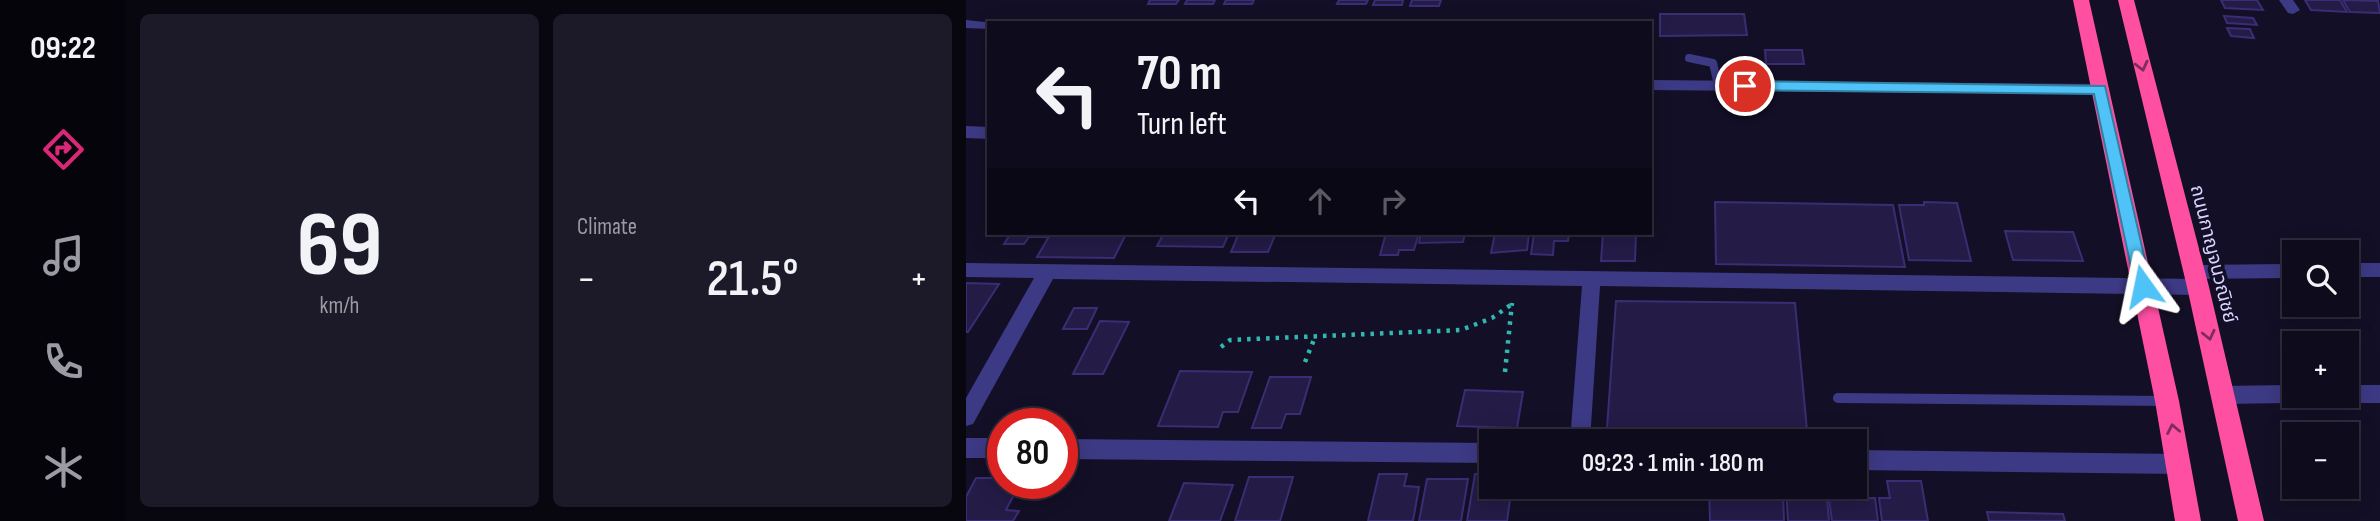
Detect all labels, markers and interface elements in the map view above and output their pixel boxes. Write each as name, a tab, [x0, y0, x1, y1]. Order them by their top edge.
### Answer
text: 09:22	[30, 29, 96, 68]
text: 70 m	[1137, 45, 1222, 104]
icon: left	[1022, 49, 1113, 140]
pin	[1715, 56, 1775, 116]
one-way arrow	[2134, 60, 2148, 72]
icon: arrive	[1726, 67, 1764, 105]
text: Turn left	[1137, 105, 1227, 144]
icon: directions	[39, 125, 88, 174]
icon: left	[1228, 182, 1266, 220]
icon: ahead	[1301, 182, 1339, 220]
icon: right	[1374, 182, 1412, 220]
street label: ถนนกาญจนวณิชย์	[2185, 183, 2241, 325]
text: 69	[297, 192, 382, 301]
text: Climate	[577, 213, 637, 241]
icon: music	[39, 231, 88, 280]
map controls	[2282, 240, 2359, 499]
button: search	[2282, 240, 2359, 317]
text: 21.5°	[707, 248, 798, 311]
position arrow	[2106, 249, 2180, 323]
text: −	[577, 257, 596, 302]
text: +	[909, 257, 928, 302]
text: km/h	[320, 292, 359, 320]
one-way arrow	[2201, 328, 2215, 340]
button: +	[2282, 331, 2359, 408]
icon: phone	[39, 337, 88, 386]
speed limit sign: 80	[987, 408, 1078, 499]
button: −	[2282, 422, 2359, 499]
one-way arrow	[2166, 424, 2181, 435]
icon: climate	[39, 443, 88, 492]
text: 09:23 · 1 min · 180 m	[1582, 448, 1764, 479]

